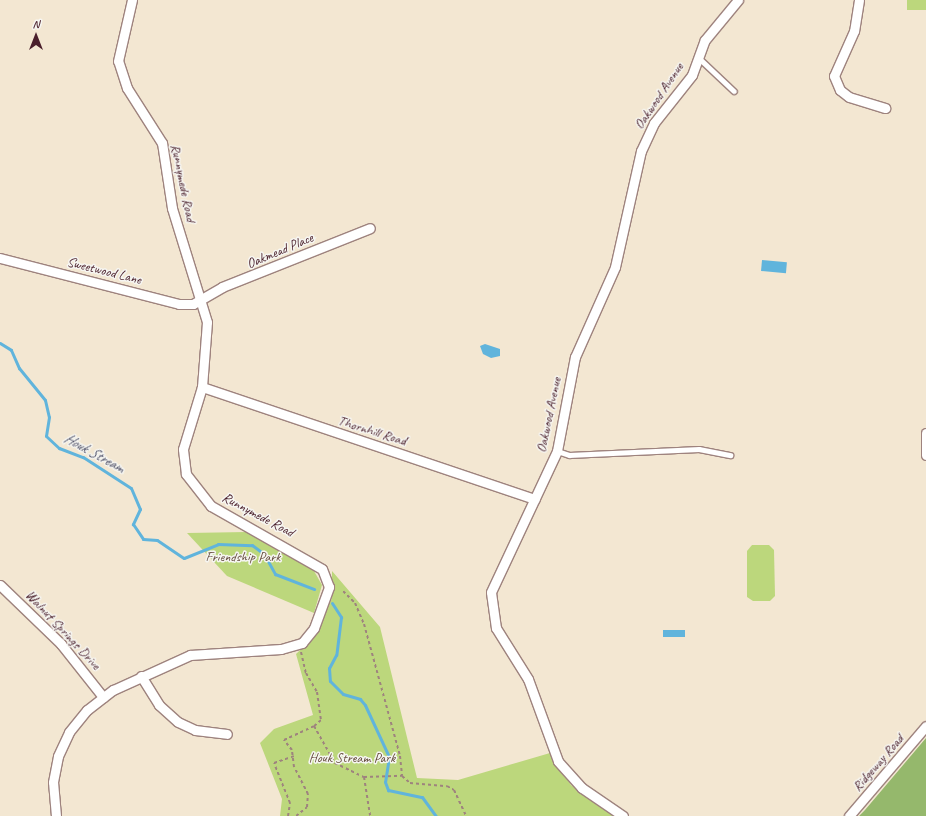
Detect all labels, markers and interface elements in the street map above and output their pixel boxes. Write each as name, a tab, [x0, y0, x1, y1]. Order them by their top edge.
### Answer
north arrow	[16, 16, 56, 56]
text: N	[33, 17, 39, 31]
street label: Oakwood Avenue	[631, 60, 687, 132]
street label: Runnymede Road	[167, 143, 199, 223]
street label: Oakmead Place	[244, 229, 316, 273]
street label: Sweetwood Lane	[65, 254, 143, 288]
street label: Oakwood Avenue	[533, 376, 565, 454]
street label: Thornhill Road	[336, 413, 408, 449]
water label: Houk Stream	[61, 429, 127, 477]
street label: Runnymede Road	[219, 489, 297, 541]
park label: Friendship Park	[206, 549, 280, 565]
street label: Walnut Springs Drive	[22, 587, 104, 673]
street label: Ridgeway Road	[849, 731, 907, 795]
park label: Houk Stream Park	[309, 750, 395, 766]

